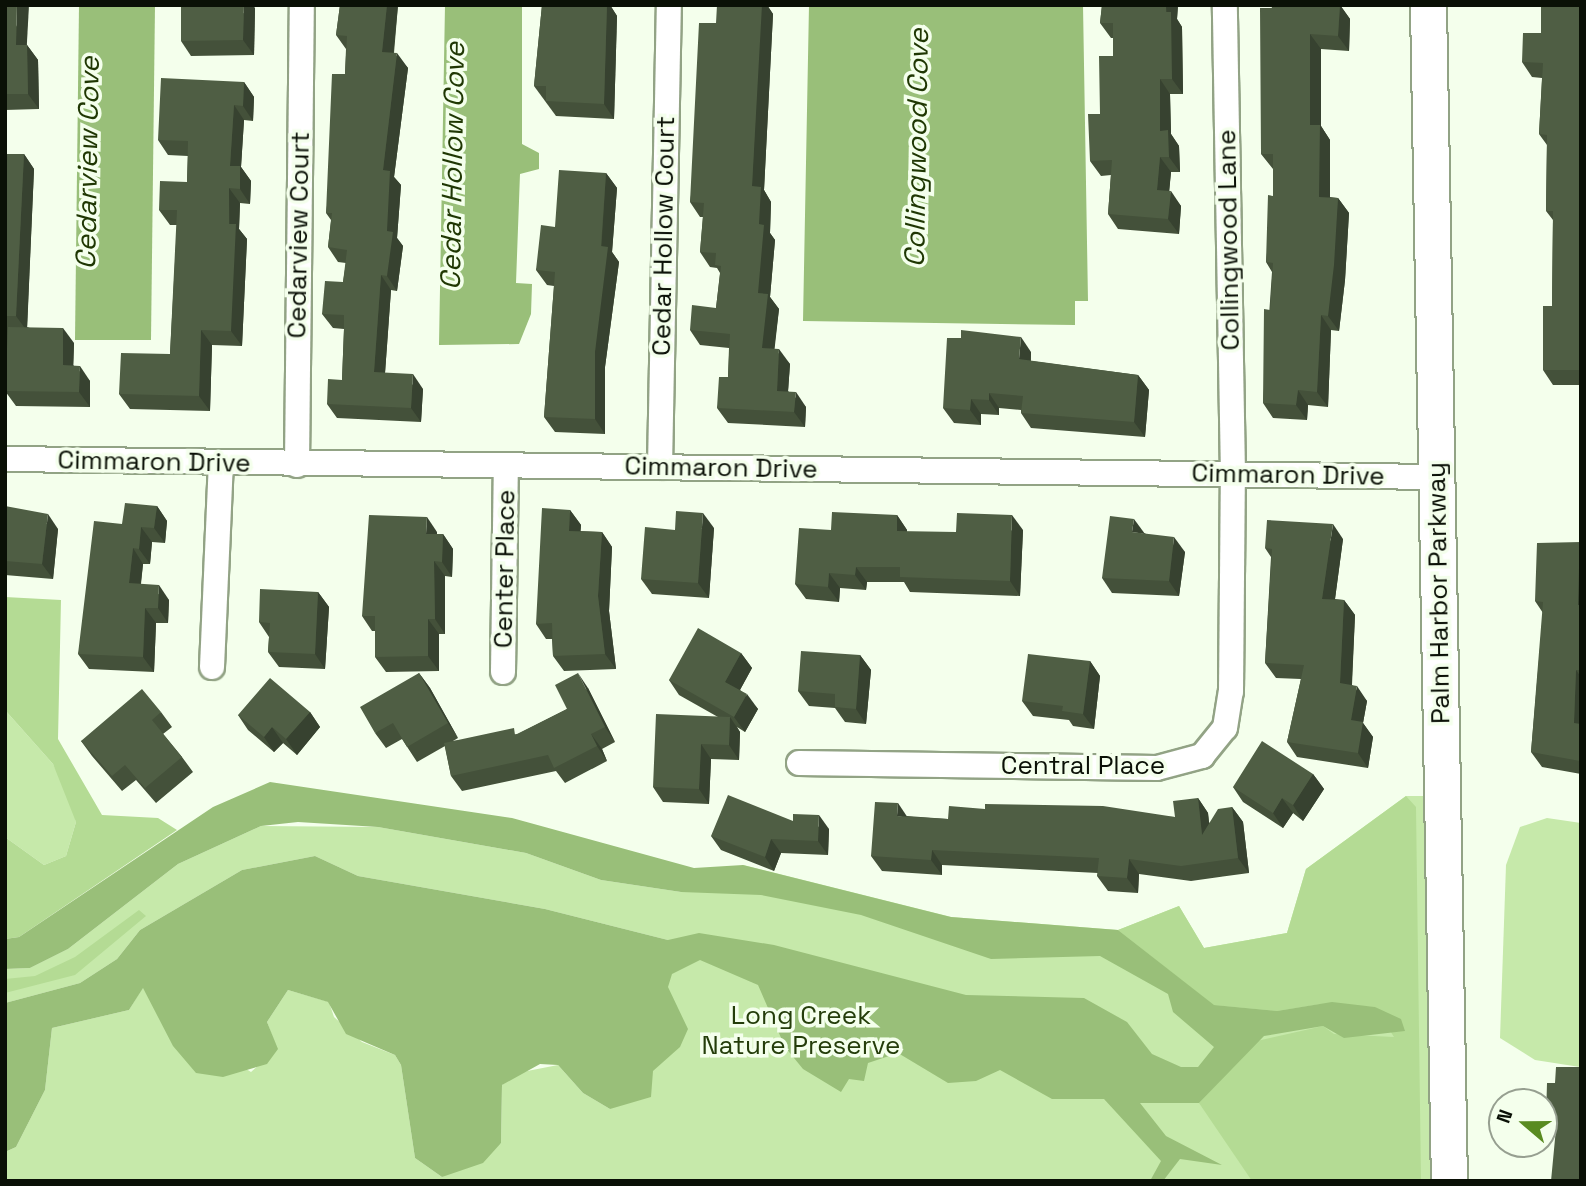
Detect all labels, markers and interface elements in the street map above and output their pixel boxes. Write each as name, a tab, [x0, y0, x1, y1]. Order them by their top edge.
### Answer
water label: Collingwood Cove	[897, 28, 935, 268]
water label: Cedar Hollow Cove	[433, 42, 471, 290]
water label: Cedarview Cove	[68, 56, 106, 270]
street label: Cedar Hollow Court	[646, 116, 682, 356]
street label: Collingwood Lane	[1211, 129, 1247, 351]
street label: Cedarview Court	[282, 131, 316, 339]
street label: Cimmaron Drive	[57, 445, 251, 479]
street label: Cimmaron Drive	[624, 451, 818, 485]
street label: Cimmaron Drive	[1191, 458, 1385, 492]
street label: Palm Harbor Parkway	[1421, 462, 1457, 724]
street label: Center Place	[488, 489, 522, 649]
street label: Central Place	[1001, 750, 1165, 782]
park label: Long Creek Nature Preserve	[702, 1000, 900, 1062]
north arrow	[1488, 1088, 1558, 1158]
text: N	[1491, 1106, 1519, 1127]

